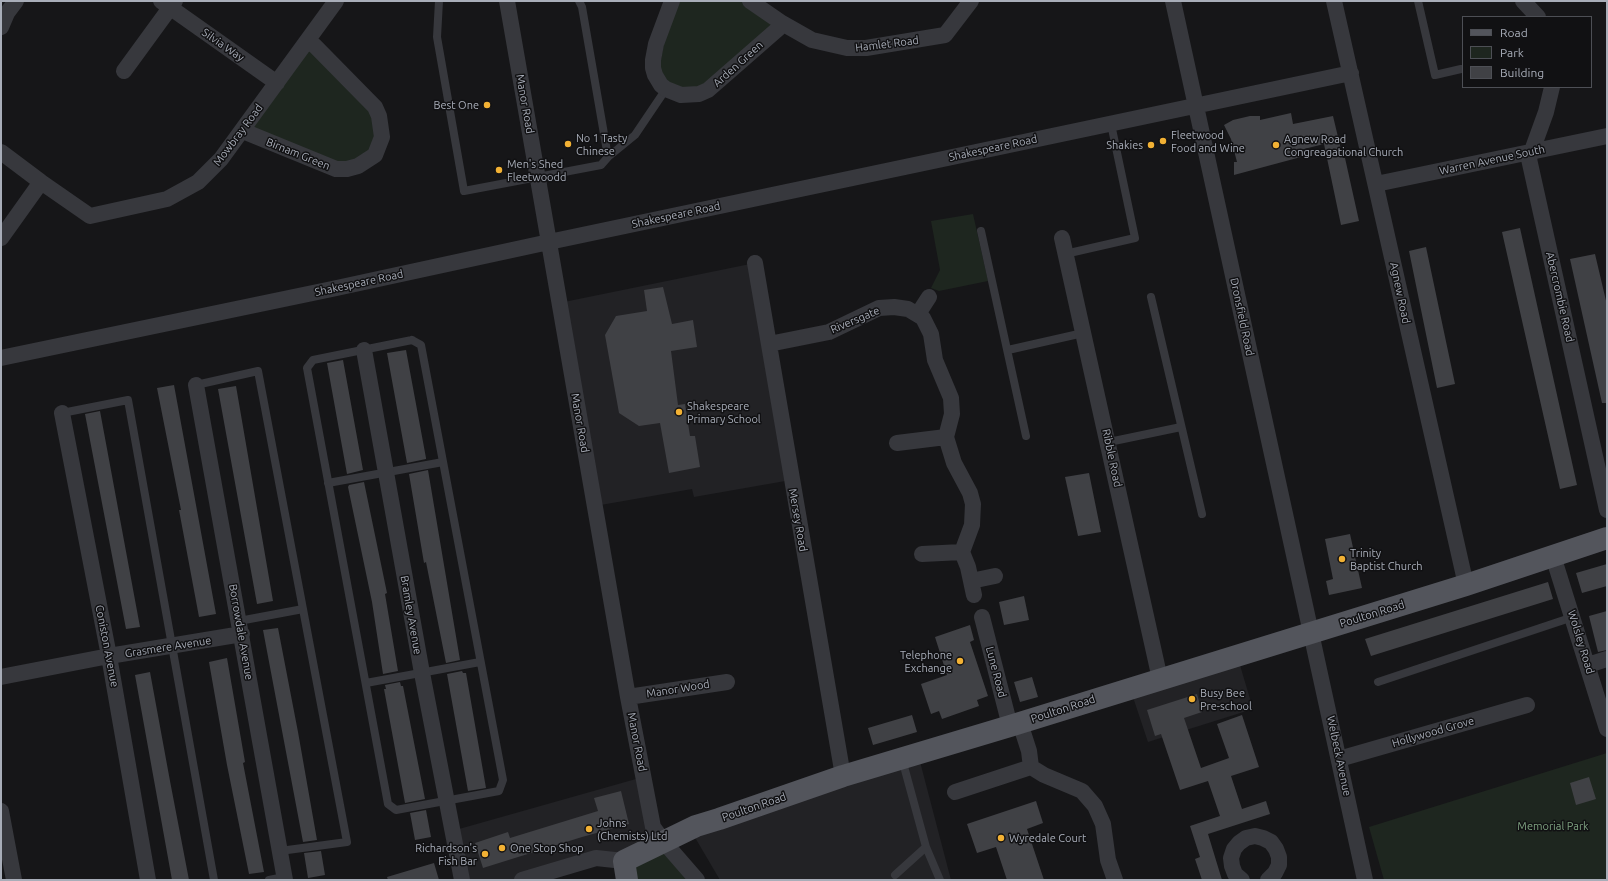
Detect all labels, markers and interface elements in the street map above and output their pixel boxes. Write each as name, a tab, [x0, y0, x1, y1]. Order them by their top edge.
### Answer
legend	[1462, 16, 1592, 88]
street label: Silvia Way	[199, 26, 247, 64]
text: Road	[1500, 26, 1528, 39]
street label: Hamlet Road	[854, 34, 920, 54]
street label: Arden Green	[710, 38, 766, 90]
text: Park	[1500, 46, 1524, 59]
text: Building	[1500, 66, 1544, 79]
street label: Manor Road	[513, 73, 537, 135]
place label: Best One	[433, 98, 479, 112]
marker: Best One	[482, 100, 492, 110]
street label: Mowbray Road	[210, 102, 266, 168]
place label: Fleetwood Food and Wine	[1171, 128, 1245, 154]
place label: No 1 Tasty Chinese	[576, 131, 627, 157]
street label: Shakespeare Road	[948, 132, 1038, 164]
place label: Agnew Road Congreagational Church	[1284, 132, 1403, 158]
street label: Birnam Green	[264, 135, 332, 173]
marker: Fleetwood Food and Wine	[1158, 136, 1168, 146]
place label: Shakies	[1106, 138, 1143, 152]
marker: No 1 Tasty Chinese	[563, 139, 573, 149]
marker: Shakies	[1146, 140, 1156, 150]
marker: Agnew Road Congreagational Church	[1271, 140, 1281, 150]
street label: Warren Avenue South	[1438, 142, 1546, 178]
place label: Men's Shed Fleetwoodd	[507, 157, 566, 183]
marker: Men's Shed Fleetwoodd	[494, 165, 504, 175]
street label: Shakespeare Road	[631, 199, 721, 231]
street label: Abercrombie Road	[1543, 251, 1577, 343]
street label: Agnew Road	[1387, 261, 1413, 325]
street label: Shakespeare Road	[314, 267, 404, 299]
street label: Dronsfield Road	[1227, 277, 1257, 357]
street label: Riversgate	[828, 304, 882, 336]
street label: Manor Road	[568, 392, 592, 454]
place label: Shakespeare Primary School	[687, 399, 761, 425]
marker: Shakespeare Primary School	[674, 407, 684, 417]
street label: Ribble Road	[1099, 428, 1125, 488]
street label: Mersey Road	[786, 487, 810, 553]
place label: Trinity Baptist Church	[1350, 546, 1423, 572]
marker: Trinity Baptist Church	[1337, 554, 1347, 564]
street label: Bramley Avenue	[398, 574, 424, 656]
street label: Borrowdale Avenue	[226, 583, 256, 681]
street label: Poulton Road	[1338, 598, 1406, 630]
street label: Coniston Avenue	[93, 604, 121, 688]
street label: Wolsley Road	[1565, 608, 1597, 676]
street label: Grasmere Avenue	[124, 634, 212, 660]
street label: Lune Road	[983, 645, 1009, 699]
place label: Telephone Exchange	[900, 648, 952, 674]
marker: Telephone Exchange	[955, 656, 965, 666]
street label: Manor Wood	[645, 677, 711, 701]
place label: Busy Bee Pre-school	[1200, 686, 1252, 712]
street label: Poulton Road	[1029, 692, 1097, 726]
marker: Busy Bee Pre-school	[1187, 694, 1197, 704]
street label: Manor Road	[625, 711, 649, 773]
street label: Hollywood Grove	[1390, 714, 1476, 750]
street label: Welbeck Avenue	[1324, 715, 1354, 797]
street label: Poulton Road	[720, 790, 788, 824]
place label: Johns (Chemists) Ltd	[597, 816, 668, 842]
park label: Memorial Park	[1517, 819, 1589, 833]
marker: Johns (Chemists) Ltd	[584, 824, 594, 834]
place label: Wyredale Court	[1009, 831, 1086, 845]
marker: Wyredale Court	[996, 833, 1006, 843]
place label: Richardson's Fish Bar	[415, 841, 477, 867]
place label: One Stop Shop	[510, 841, 584, 855]
marker: One Stop Shop	[497, 843, 507, 853]
marker: Richardson's Fish Bar	[480, 849, 490, 859]

